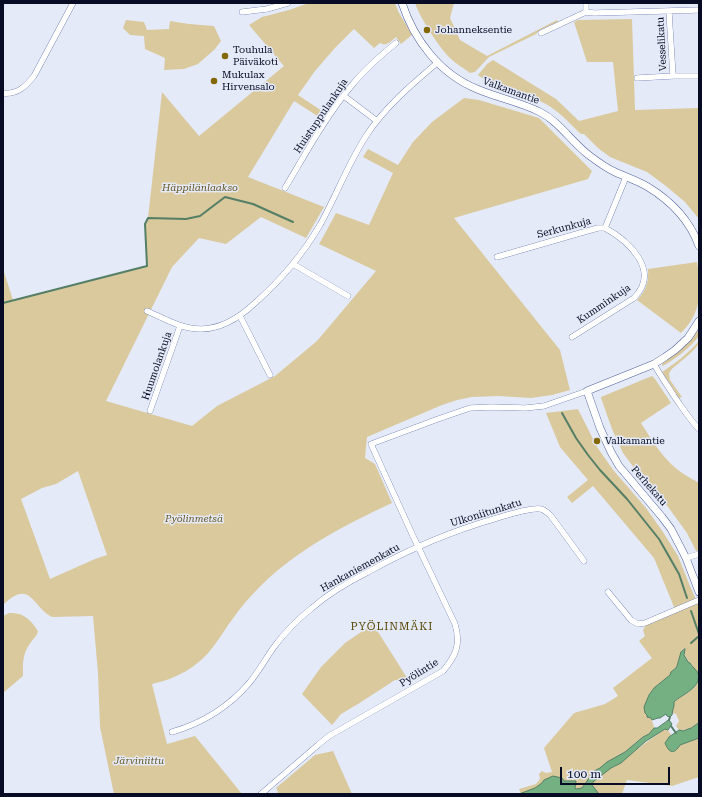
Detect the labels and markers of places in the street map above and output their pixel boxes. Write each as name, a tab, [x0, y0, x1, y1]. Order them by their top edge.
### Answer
place label: Johanneksentie	[435, 24, 512, 36]
marker: Johanneksentie	[422, 25, 432, 35]
place label: Touhula Päiväkoti	[233, 44, 278, 68]
marker: Touhula Päiväkoti	[220, 51, 230, 61]
place label: Mukulax Hirvensalo	[222, 69, 275, 92]
marker: Mukulax Hirvensalo	[209, 76, 219, 86]
place label: Valkamantie	[605, 435, 665, 447]
marker: Valkamantie	[592, 436, 602, 446]

